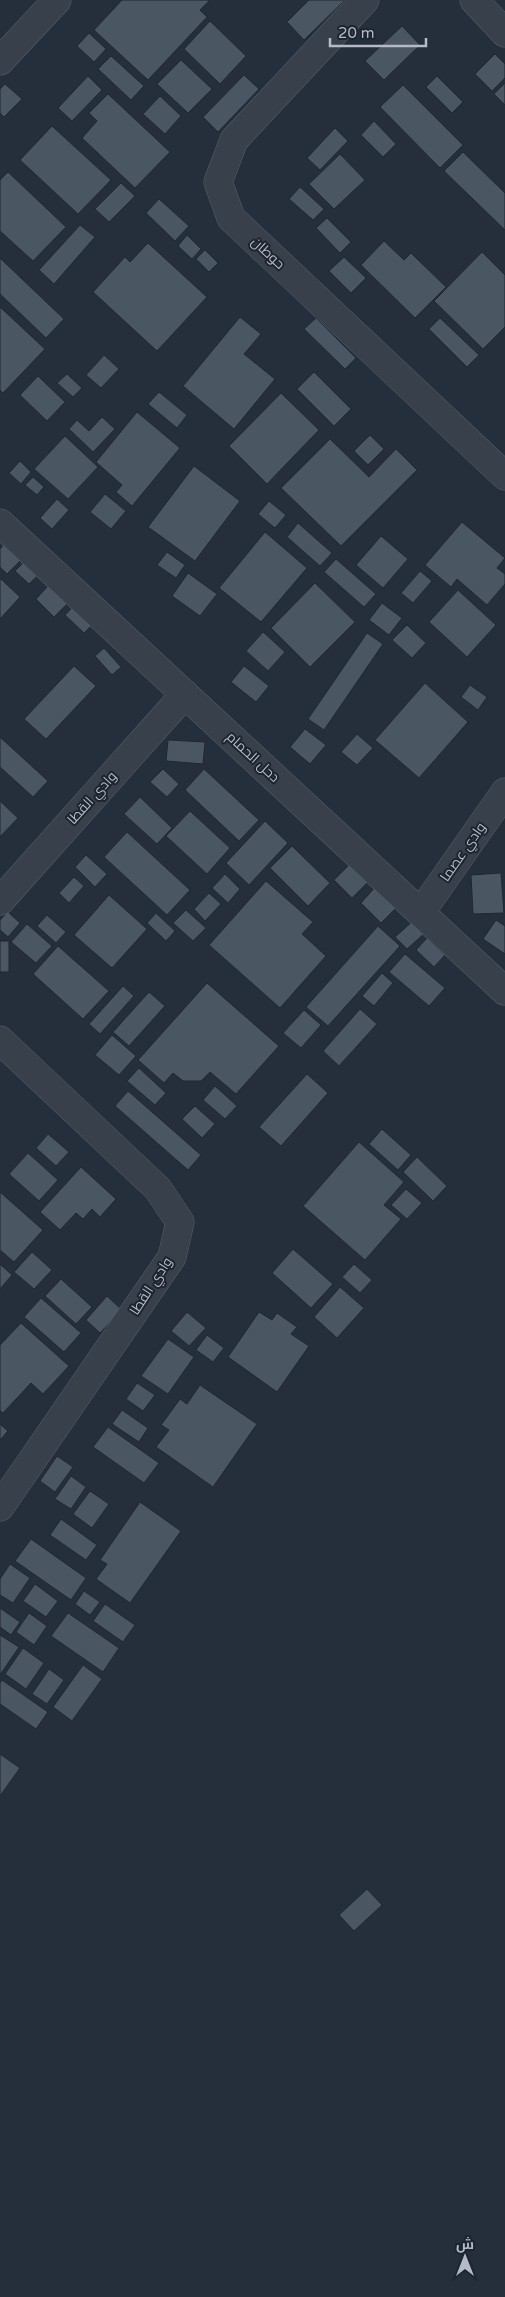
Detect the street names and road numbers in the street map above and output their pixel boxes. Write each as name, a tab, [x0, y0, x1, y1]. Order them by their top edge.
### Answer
street label: حوطان	[248, 233, 288, 273]
street label: دحل الحمام	[222, 728, 283, 787]
street label: وادي القطا	[64, 768, 122, 830]
street label: وادي عصما	[436, 819, 492, 887]
street label: وادي القطا	[126, 1254, 178, 1320]

